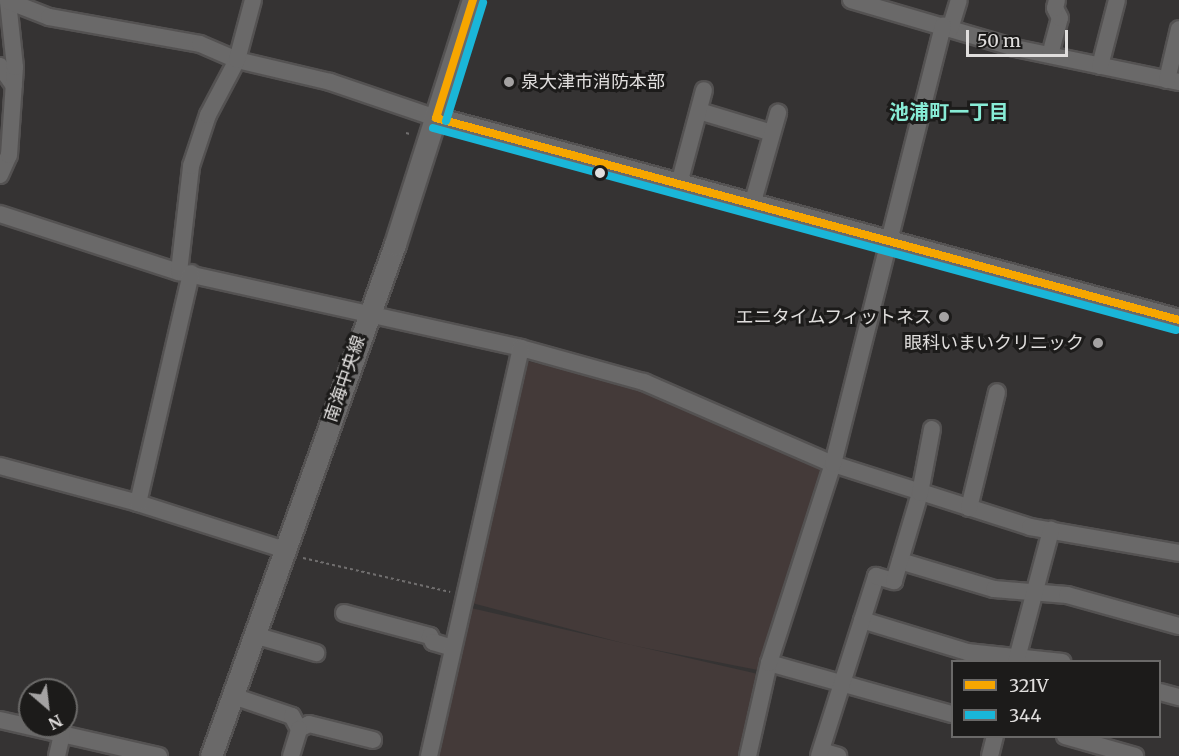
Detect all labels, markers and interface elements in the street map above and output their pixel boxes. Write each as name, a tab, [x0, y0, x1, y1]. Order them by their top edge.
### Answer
scale bar	[969, 18, 1071, 56]
text: 50 m	[977, 29, 1021, 52]
place label: 泉大津市消防本部	[521, 71, 665, 93]
marker: 泉大津市消防本部	[502, 75, 516, 89]
district label: 池浦町一丁目	[889, 99, 1009, 123]
unlabelled marker	[594, 167, 606, 179]
place label: エニタイムフィットネス	[734, 306, 932, 328]
marker: エニタイムフィットネス	[937, 310, 951, 324]
place label: 眼科いまいクリニック	[904, 332, 1084, 354]
street label: 南海中央線	[320, 333, 370, 425]
marker: 眼科いまいクリニック	[1089, 334, 1107, 352]
legend	[951, 660, 1161, 738]
text: 321V	[1009, 674, 1048, 697]
north arrow	[18, 678, 78, 738]
text: 344	[1009, 704, 1041, 727]
text: N	[45, 710, 66, 734]

